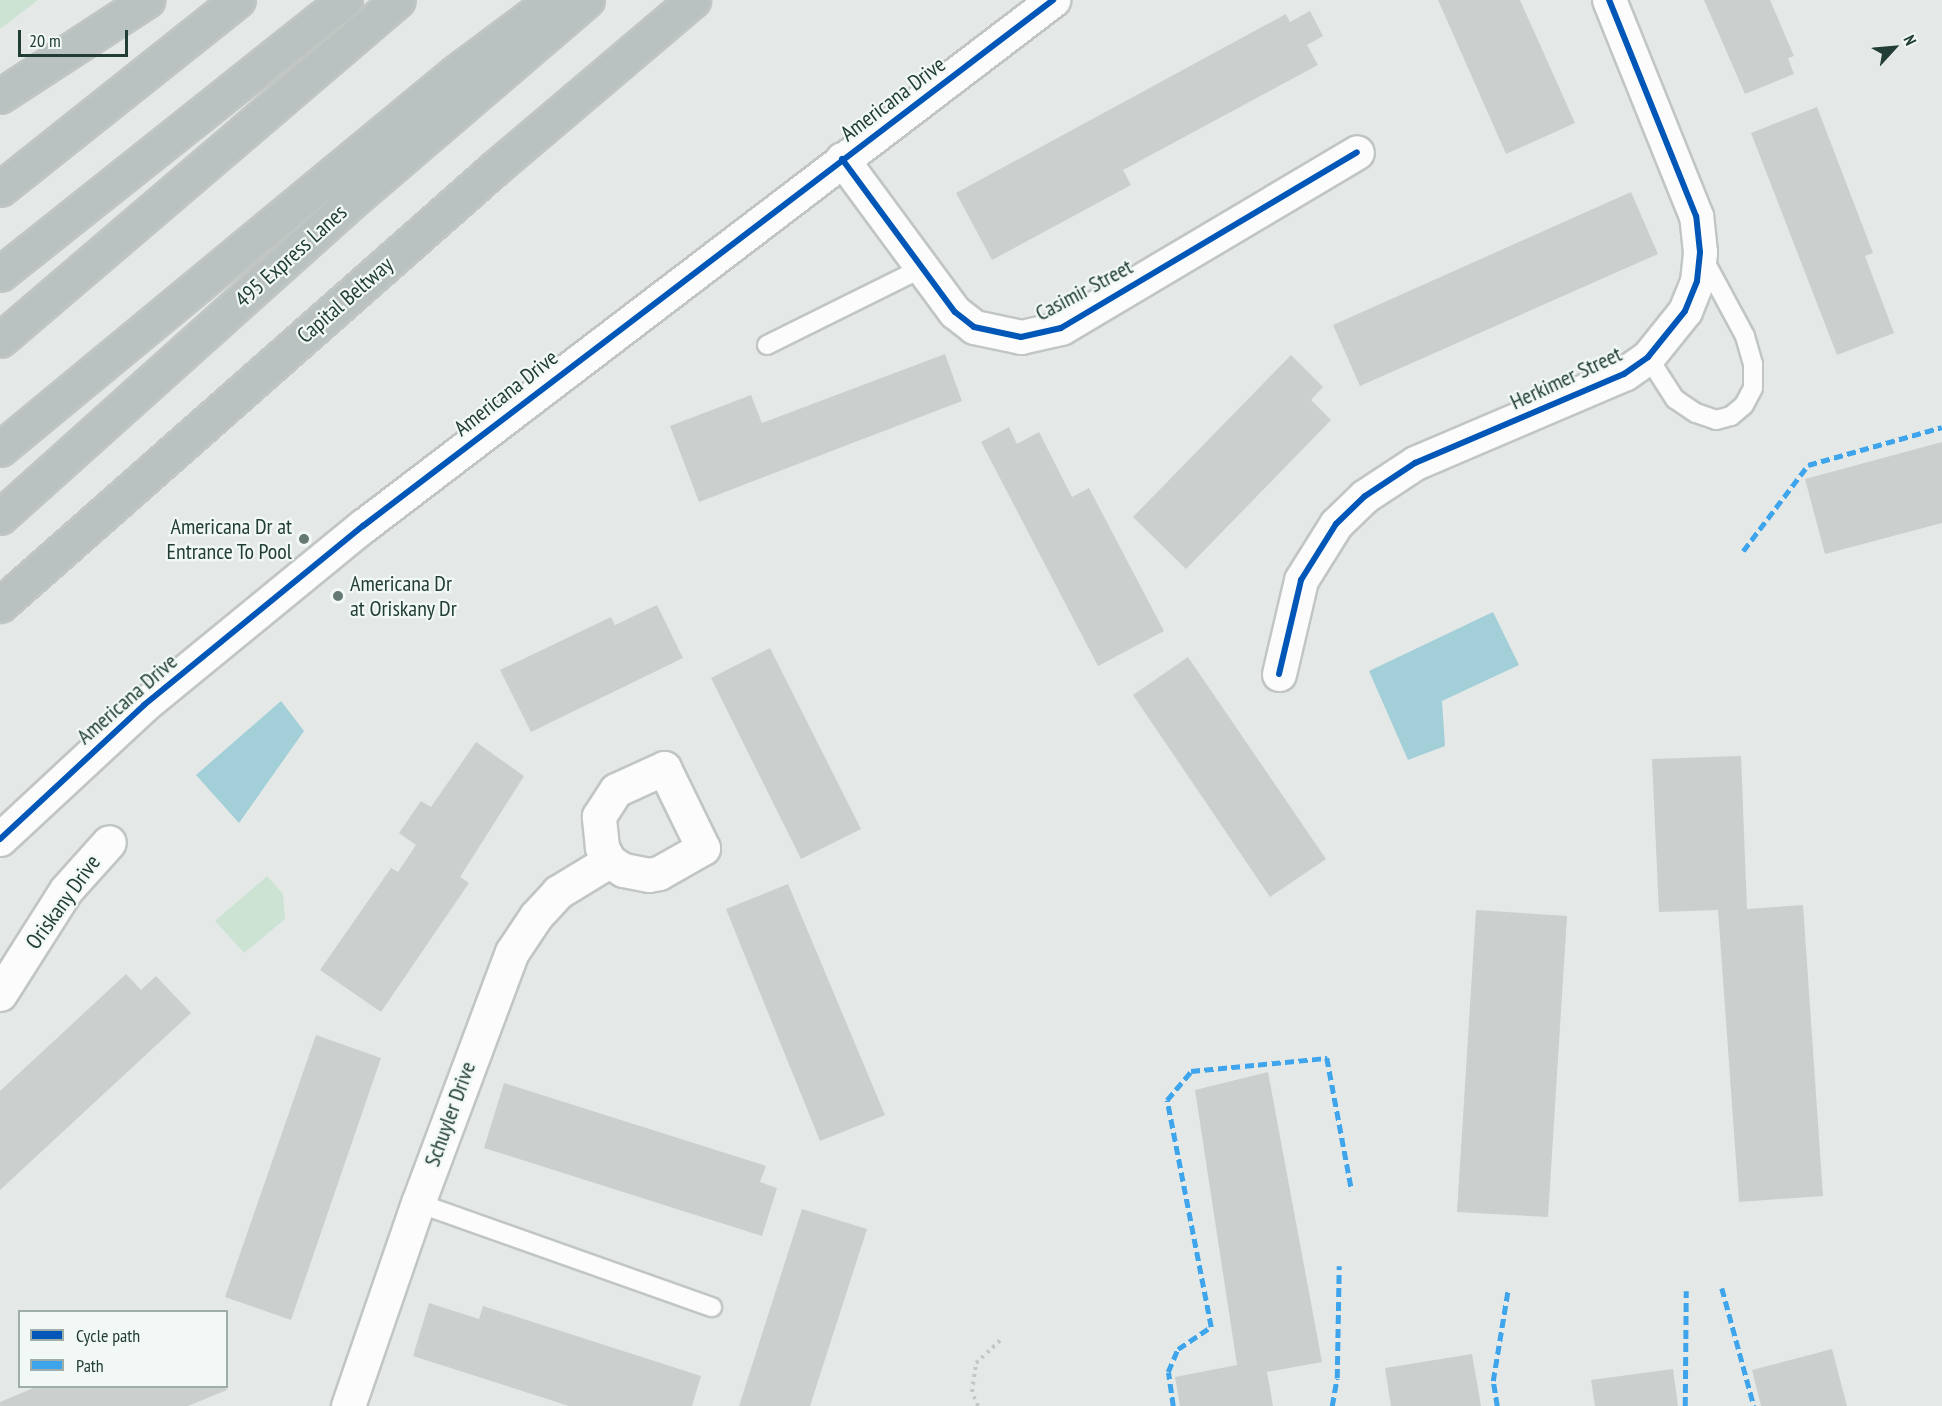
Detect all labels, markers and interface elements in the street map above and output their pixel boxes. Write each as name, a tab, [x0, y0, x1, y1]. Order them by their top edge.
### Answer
scale bar	[21, 18, 130, 56]
north arrow	[1864, 18, 1924, 78]
text: 20 m	[29, 29, 61, 52]
text: N	[1899, 32, 1921, 48]
street label: Americana Drive	[835, 51, 951, 147]
street label: 495 Express Lanes	[230, 199, 352, 313]
street label: Capital Beltway	[292, 251, 398, 349]
street label: Casimir Street	[1031, 253, 1137, 327]
street label: Herkimer Street	[1506, 341, 1626, 415]
street label: Americana Drive	[449, 344, 563, 442]
place label: Americana Dr at Entrance To Pool	[166, 513, 292, 564]
marker: Americana Dr at Entrance To Pool	[297, 532, 311, 546]
place label: Americana Dr at Oriskany Dr	[350, 570, 457, 622]
marker: Americana Dr at Oriskany Dr	[331, 589, 345, 603]
street label: Americana Drive	[71, 648, 183, 750]
street label: Oriskany Drive	[20, 850, 106, 954]
street label: Schuyler Drive	[419, 1058, 481, 1170]
legend	[18, 1310, 228, 1388]
text: Cycle path	[76, 1324, 140, 1347]
text: Path	[76, 1354, 104, 1377]

